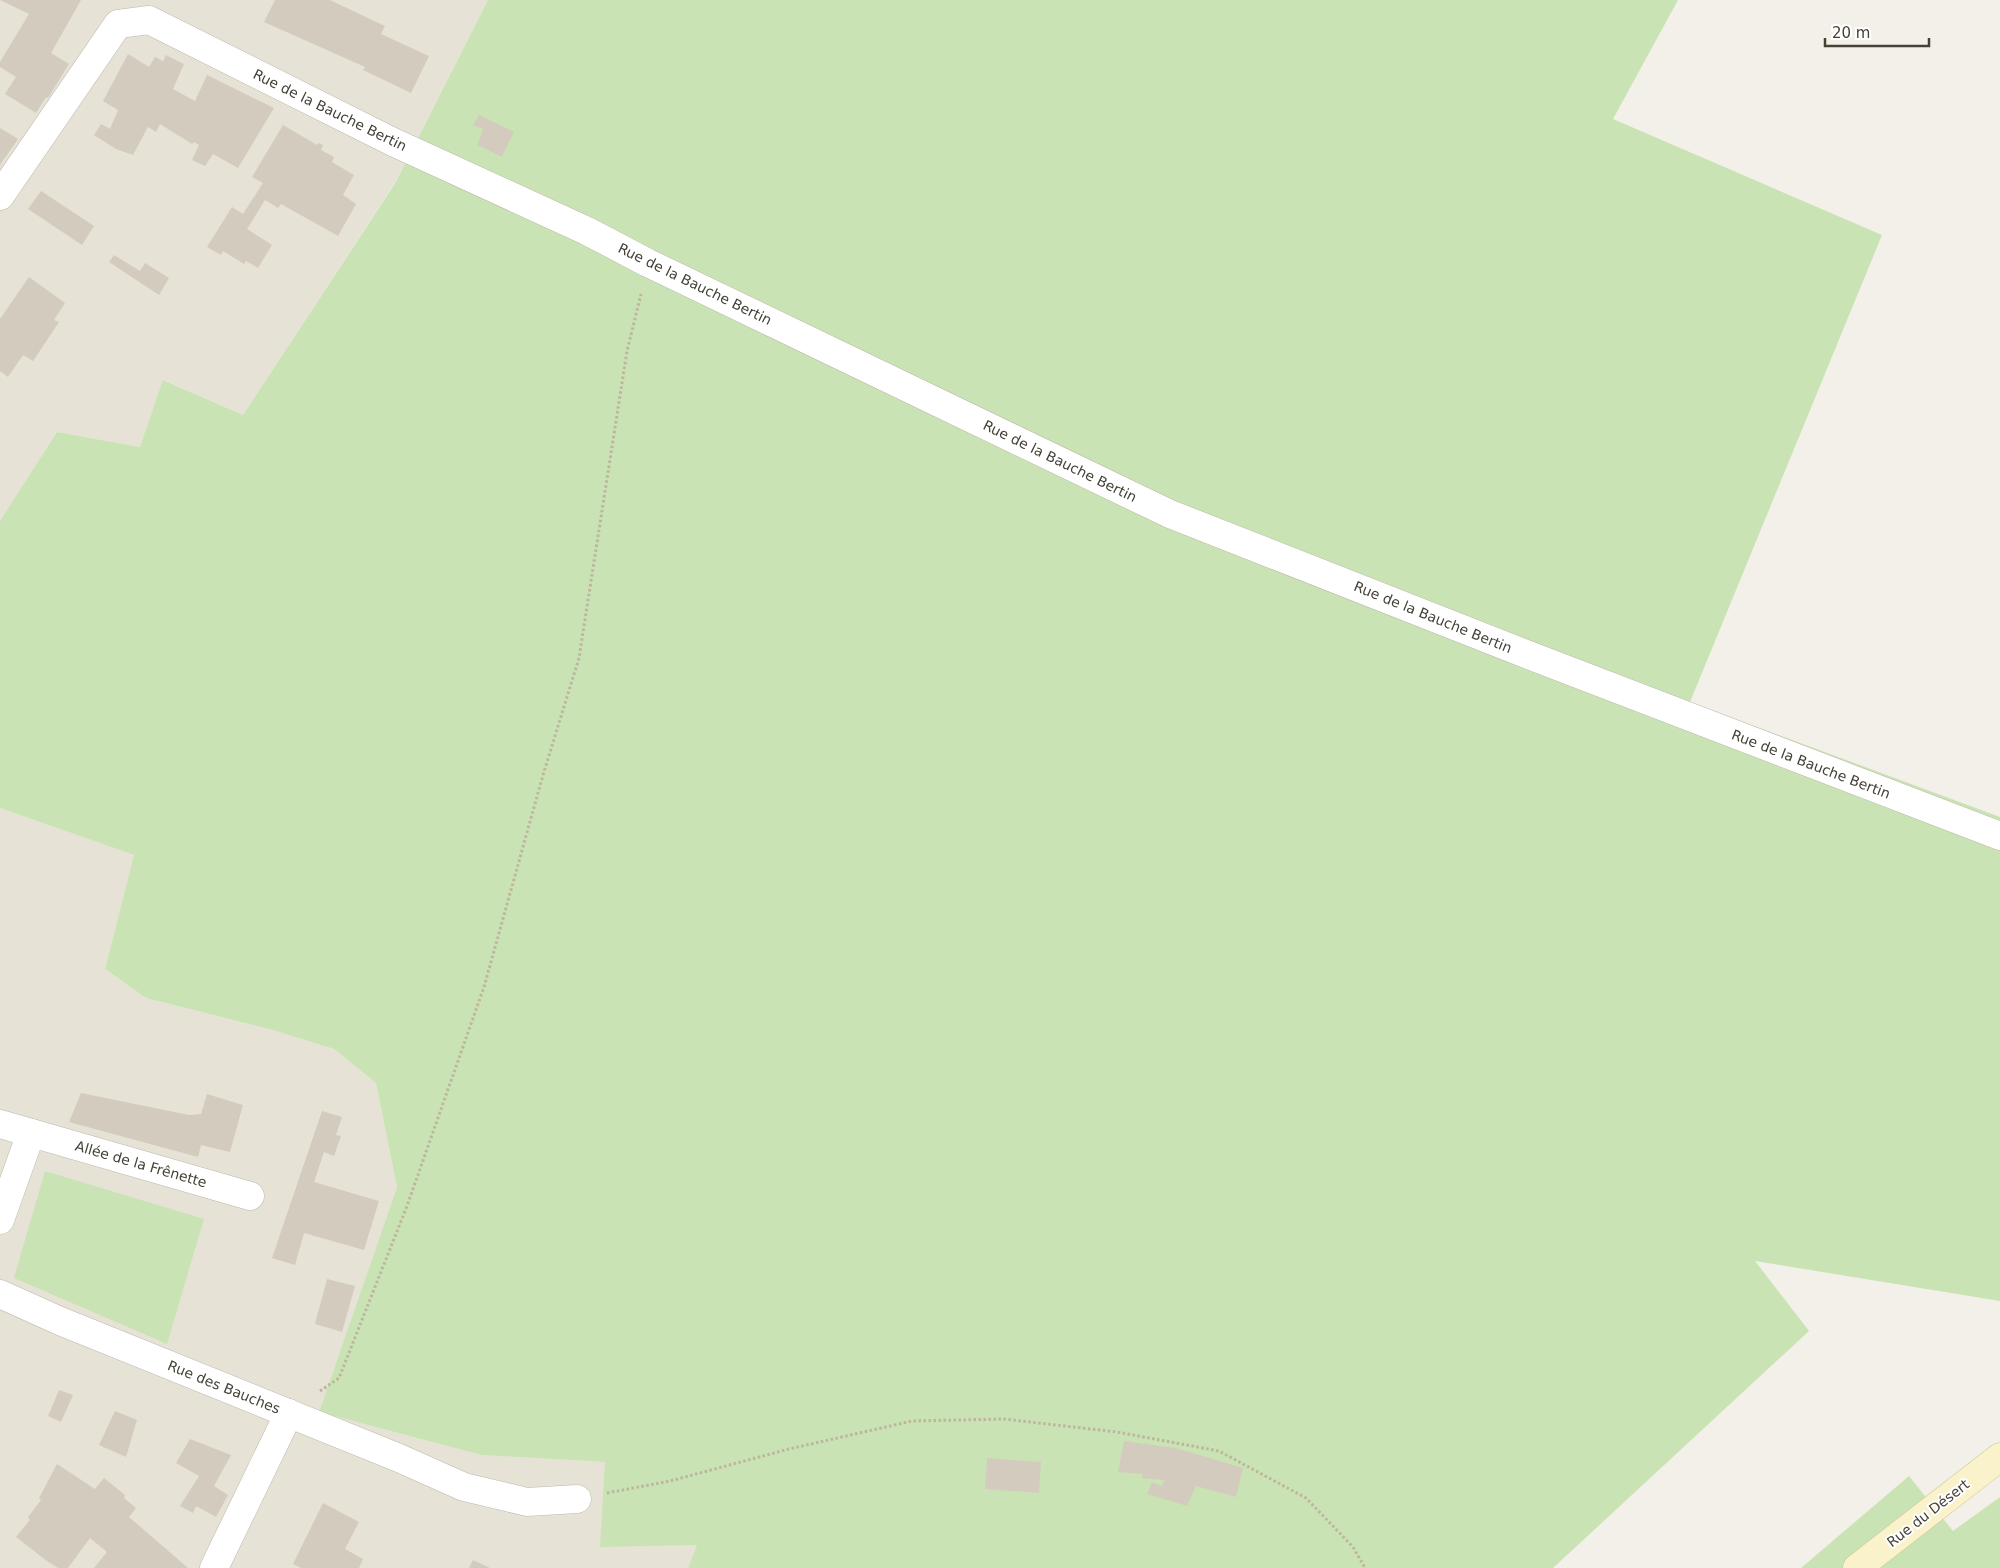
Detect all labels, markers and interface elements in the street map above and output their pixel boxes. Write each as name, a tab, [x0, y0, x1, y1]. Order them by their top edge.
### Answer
scale bar	[1825, 15, 1929, 47]
text: 20 m	[1832, 24, 1870, 42]
street label: Rue de la Bauche Bertin	[251, 66, 409, 154]
street label: Rue de la Bauche Bertin	[616, 240, 774, 328]
street label: Rue de la Bauche Bertin	[981, 417, 1139, 505]
street label: Rue de la Bauche Bertin	[1352, 578, 1514, 656]
street label: Rue de la Bauche Bertin	[1729, 726, 1893, 802]
street label: Allée de la Frênette	[73, 1138, 209, 1190]
street label: Rue des Bauches	[165, 1357, 283, 1417]
street label: Rue du Désert	[1884, 1476, 1973, 1550]

